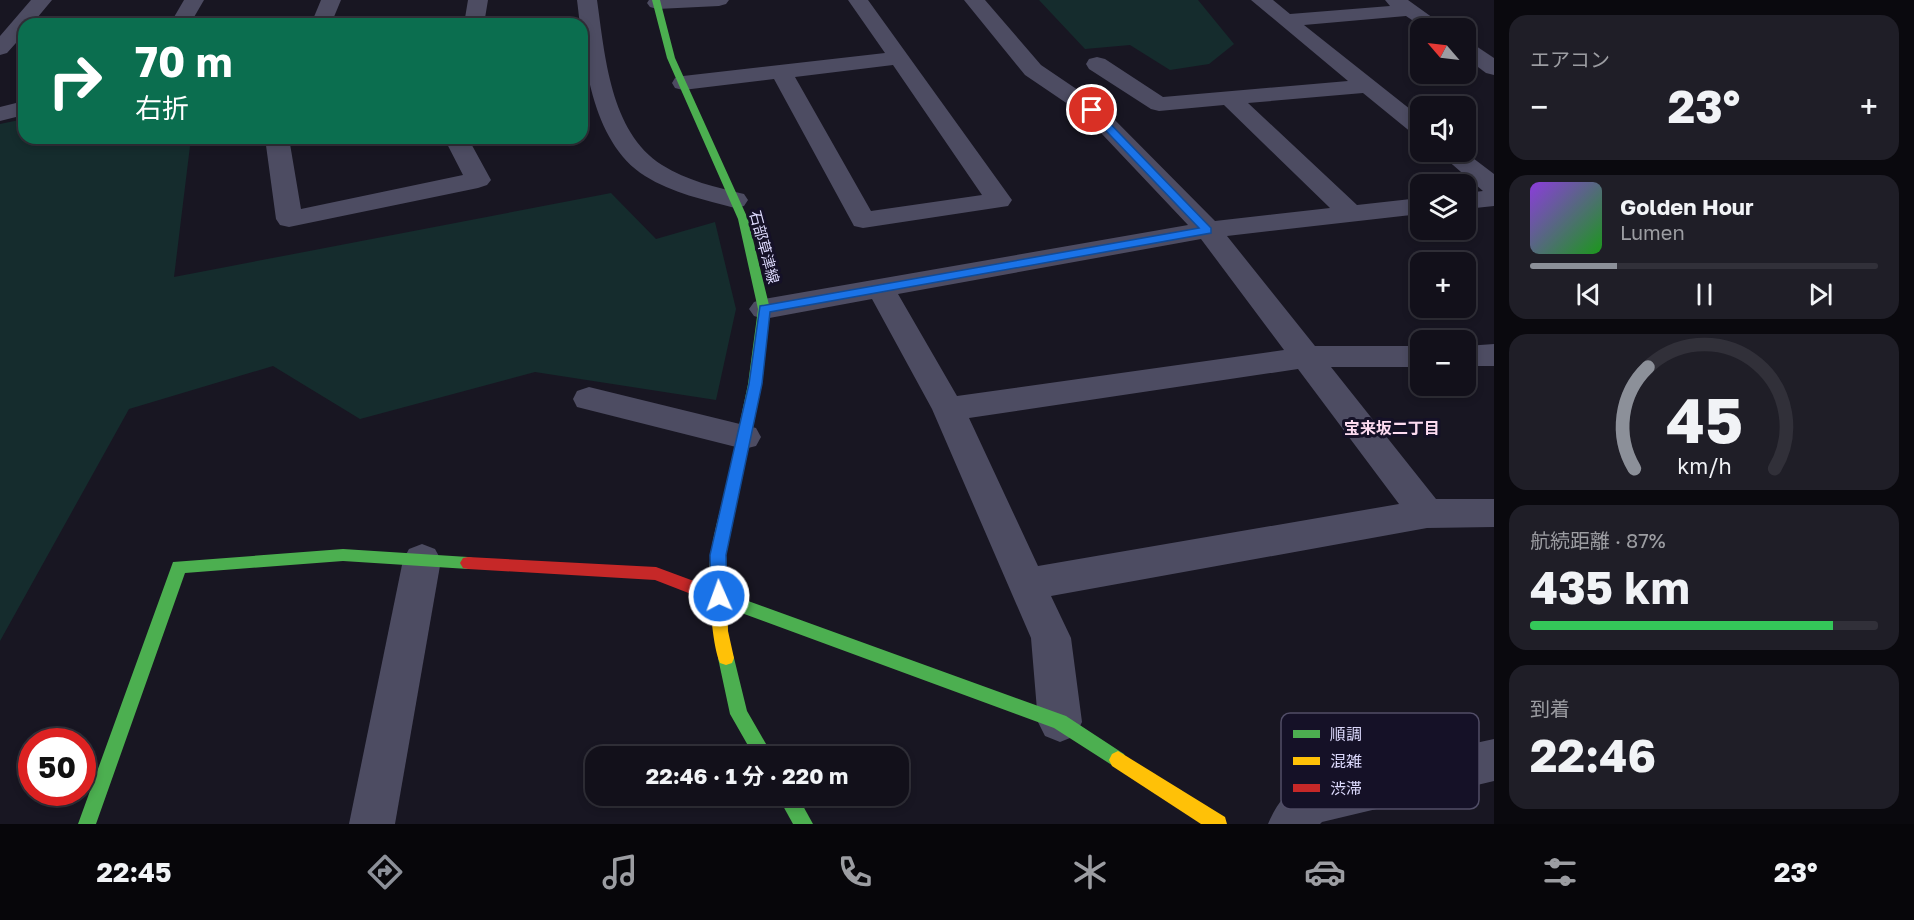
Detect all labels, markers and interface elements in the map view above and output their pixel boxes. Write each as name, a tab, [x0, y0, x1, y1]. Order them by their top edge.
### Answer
north arrow	[1410, 18, 1476, 84]
map controls	[1410, 18, 1476, 396]
text: 70 m	[135, 36, 232, 86]
icon: right	[36, 42, 114, 120]
text: エアコン	[1530, 47, 1610, 71]
text: 23°	[1668, 79, 1740, 133]
pin	[1066, 84, 1117, 135]
text: −	[1530, 87, 1548, 126]
text: +	[1860, 87, 1878, 126]
text: 右折	[135, 92, 189, 124]
icon: arrive	[1075, 93, 1108, 126]
button: sound	[1410, 96, 1476, 162]
button: layers	[1410, 174, 1476, 240]
text: Golden Hour	[1620, 193, 1754, 220]
street label: 石部草津線	[747, 208, 783, 286]
text: Lumen	[1620, 220, 1685, 244]
button: +	[1410, 252, 1476, 318]
icon: previous	[1572, 278, 1605, 311]
icon: pause	[1688, 278, 1721, 311]
icon: next	[1804, 278, 1837, 311]
button: −	[1410, 330, 1476, 396]
text: 45	[1665, 382, 1743, 457]
district label: 宝来坂二丁目	[1344, 418, 1440, 438]
text: km/h	[1677, 453, 1731, 479]
text: 航続距離 · 87%	[1530, 528, 1666, 552]
text: 435 km	[1530, 560, 1690, 614]
position arrow	[687, 564, 751, 628]
text: 到着	[1530, 696, 1570, 720]
legend	[1281, 713, 1479, 809]
text: 順調	[1330, 724, 1362, 744]
speed limit sign: 50	[18, 728, 96, 806]
text: 22:46	[1530, 728, 1656, 782]
text: 混雑	[1330, 751, 1362, 771]
text: 22:46 · 1 分 · 220 m	[646, 762, 848, 789]
text: 渋滞	[1330, 778, 1362, 798]
icon: directions	[364, 851, 406, 893]
icon: music	[599, 851, 641, 893]
icon: phone	[834, 851, 876, 893]
icon: climate	[1069, 851, 1111, 893]
icon: car	[1304, 851, 1346, 893]
icon: filters	[1539, 851, 1581, 893]
text: 22:45	[96, 856, 171, 888]
text: 23°	[1774, 856, 1817, 888]

